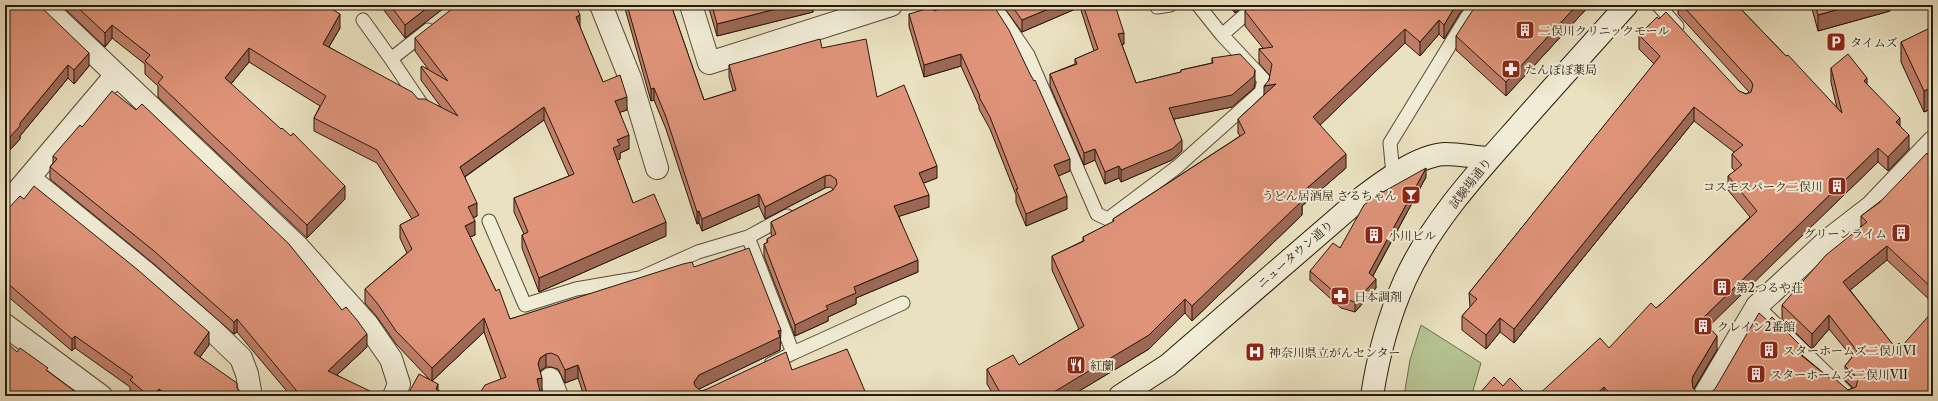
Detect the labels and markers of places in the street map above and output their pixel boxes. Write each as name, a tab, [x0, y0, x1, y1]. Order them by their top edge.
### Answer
building icon: 二俣川クリニックモール	[1514, 19, 1536, 41]
place label: 二俣川クリニックモール	[1539, 23, 1670, 38]
parking icon: タイムズ	[1825, 31, 1847, 53]
place label: タイムズ	[1850, 35, 1898, 50]
pharmacy icon: たんぽぽ薬局	[1500, 58, 1522, 80]
place label: たんぽぽ薬局	[1525, 62, 1597, 77]
building icon: コスモスパーク二俣川	[1826, 175, 1848, 197]
place label: コスモスパーク二俣川	[1703, 179, 1823, 194]
bar icon: うどん居酒屋 さるちゃん	[1400, 184, 1422, 206]
place label: うどん居酒屋 さるちゃん	[1262, 188, 1397, 203]
building icon: グリーンライム	[1890, 222, 1912, 244]
building icon: 小川ビル	[1363, 224, 1385, 246]
place label: グリーンライム	[1804, 226, 1887, 241]
place label: 小川ビル	[1388, 228, 1436, 243]
building icon: 第2つるや荘	[1711, 276, 1733, 298]
place label: 第2つるや荘	[1736, 280, 1803, 295]
pharmacy icon: 日本調剤	[1329, 285, 1351, 307]
place label: 日本調剤	[1354, 289, 1402, 304]
building icon: クレイン2番館	[1692, 315, 1714, 337]
place label: クレイン2番館	[1717, 319, 1795, 334]
building icon: スターホームズ二俣川VI	[1758, 339, 1780, 361]
hospital icon: 神奈川県立がんセンター	[1244, 341, 1266, 363]
place label: スターホームズ二俣川VI	[1783, 343, 1916, 358]
place label: 神奈川県立がんセンター	[1269, 345, 1401, 360]
restaurant icon: 紅蘭	[1065, 354, 1087, 376]
place label: 紅蘭	[1090, 358, 1114, 373]
building icon: スターホームズ二俣川VII	[1745, 363, 1767, 385]
place label: スターホームズ二俣川VII	[1770, 367, 1908, 382]

